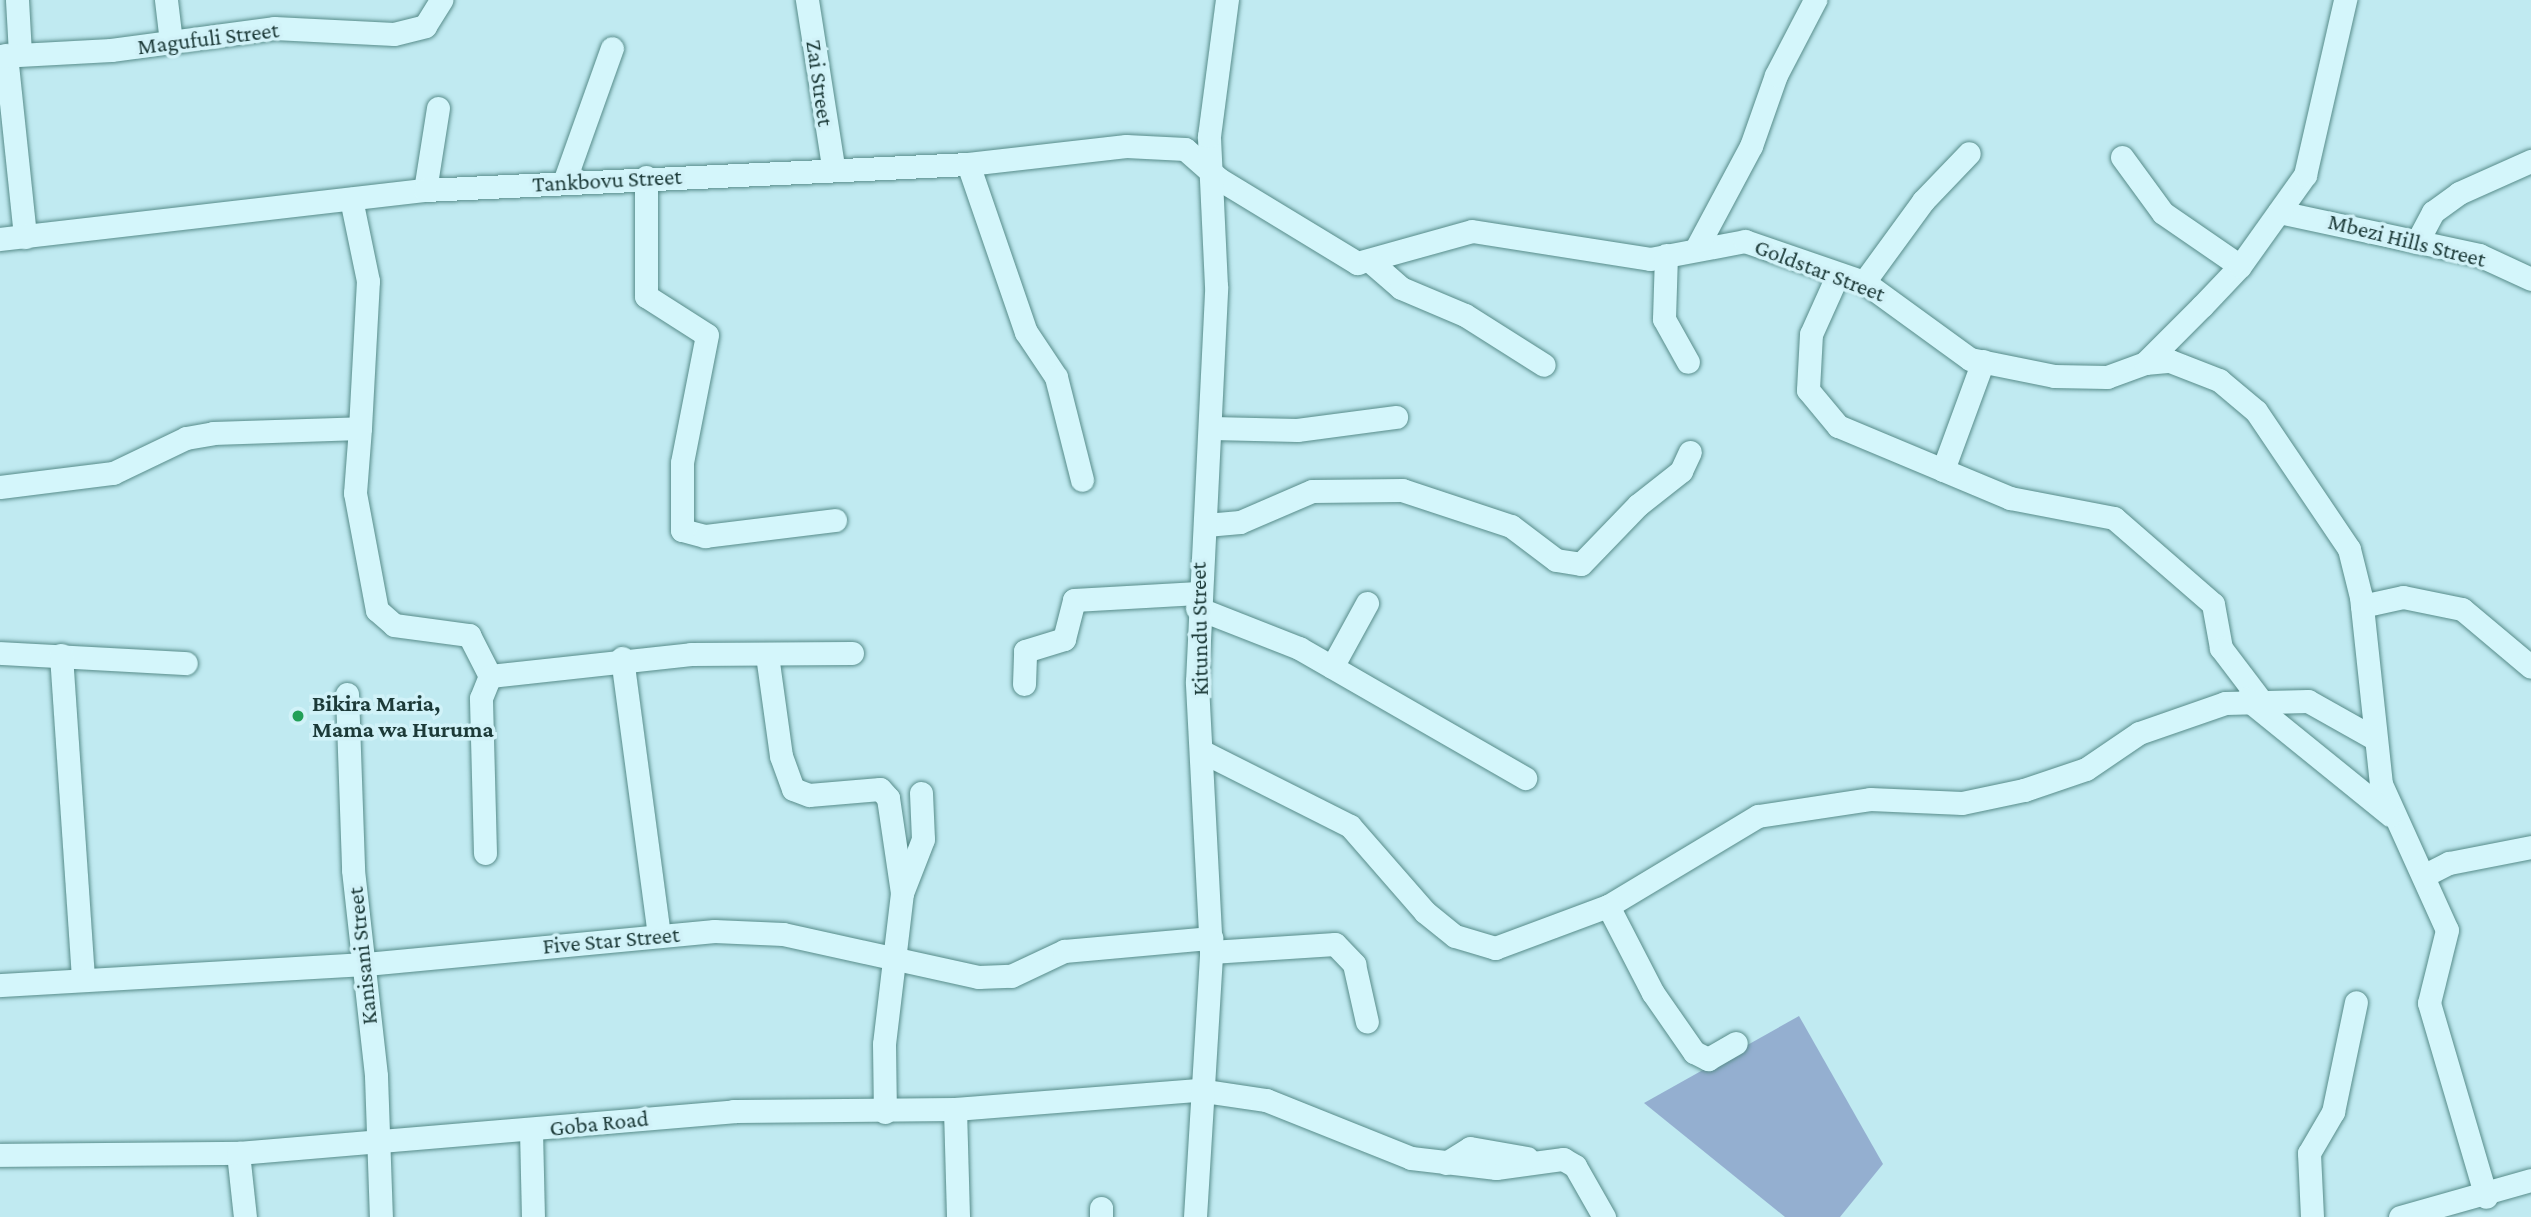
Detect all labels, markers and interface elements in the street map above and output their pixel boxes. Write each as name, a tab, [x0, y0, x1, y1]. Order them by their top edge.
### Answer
street label: Magufuli Street	[136, 16, 280, 60]
street label: Zai Street	[800, 38, 840, 128]
street label: Tankbovu Street	[532, 162, 682, 198]
street label: Mbezi Hills Street	[2325, 207, 2489, 273]
street label: Goldstar Street	[1751, 232, 1889, 308]
street label: Kitundu Street	[1184, 562, 1214, 696]
place label: Bikira Maria, Mama wa Huruma	[312, 689, 494, 743]
marker: Bikira Maria, Mama wa Huruma	[290, 708, 306, 724]
street label: Kanisani Street	[341, 886, 383, 1026]
street label: Five Star Street	[541, 920, 681, 960]
street label: Goba Road	[548, 1104, 650, 1142]

